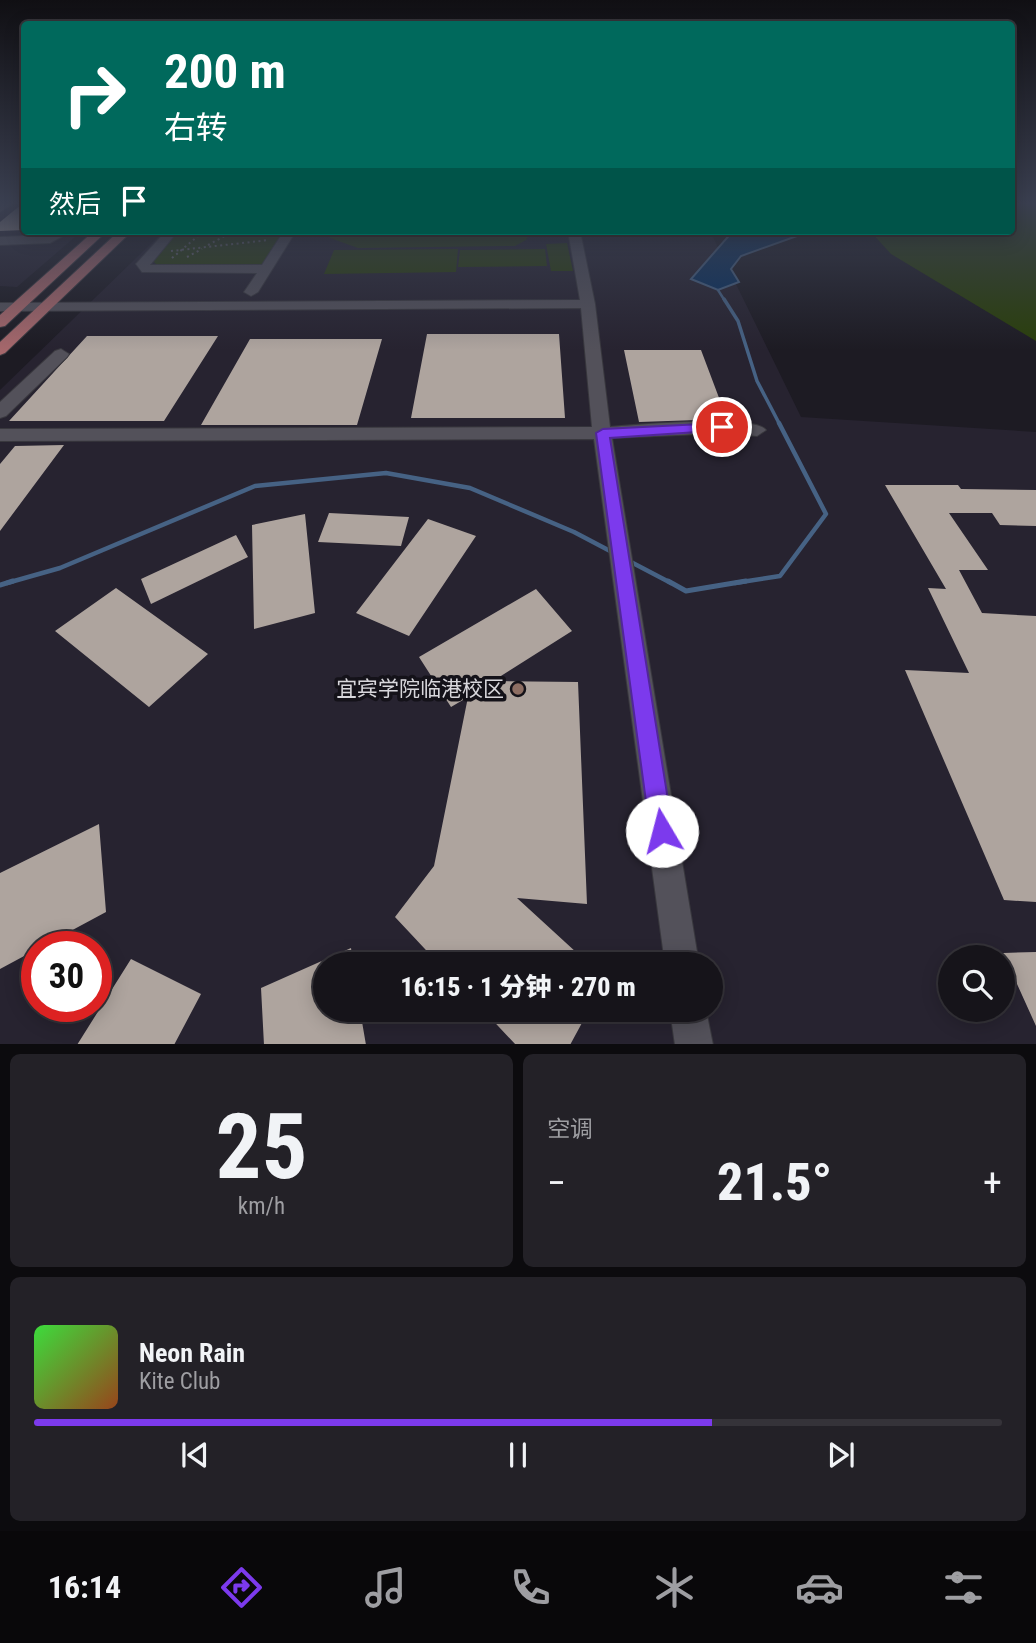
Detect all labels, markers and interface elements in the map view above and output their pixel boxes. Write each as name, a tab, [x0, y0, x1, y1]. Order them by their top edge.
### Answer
text: 200 m	[164, 43, 286, 100]
icon: right	[49, 49, 140, 140]
text: 右转	[164, 109, 228, 147]
icon: arrive	[115, 182, 153, 220]
text: 然后	[49, 189, 101, 219]
pin	[692, 397, 752, 457]
icon: arrive	[703, 408, 741, 446]
place label: 宜宾学院临港校区	[336, 677, 504, 701]
marker: 宜宾学院临港校区	[510, 681, 526, 697]
position arrow	[625, 794, 699, 868]
speed limit sign: 30	[21, 931, 112, 1022]
map controls	[938, 945, 1015, 1022]
button: search	[938, 945, 1015, 1022]
text: 16:15 · 1 分钟 · 270 m	[400, 972, 636, 1002]
text: 25	[216, 1094, 307, 1200]
text: 空调	[547, 1116, 593, 1143]
text: 21.5°	[717, 1152, 832, 1213]
text: −	[547, 1161, 566, 1205]
text: +	[983, 1161, 1002, 1205]
text: km/h	[238, 1193, 285, 1220]
text: Neon Rain	[139, 1338, 245, 1368]
text: Kite Club	[139, 1368, 220, 1395]
icon: previous	[176, 1436, 214, 1474]
icon: pause	[499, 1436, 537, 1474]
icon: next	[822, 1436, 860, 1474]
icon: directions	[217, 1563, 266, 1612]
icon: music	[361, 1563, 410, 1612]
icon: phone	[506, 1563, 555, 1612]
icon: climate	[650, 1563, 699, 1612]
icon: car	[795, 1563, 844, 1612]
icon: filters	[939, 1563, 988, 1612]
text: 16:14	[48, 1568, 121, 1606]

